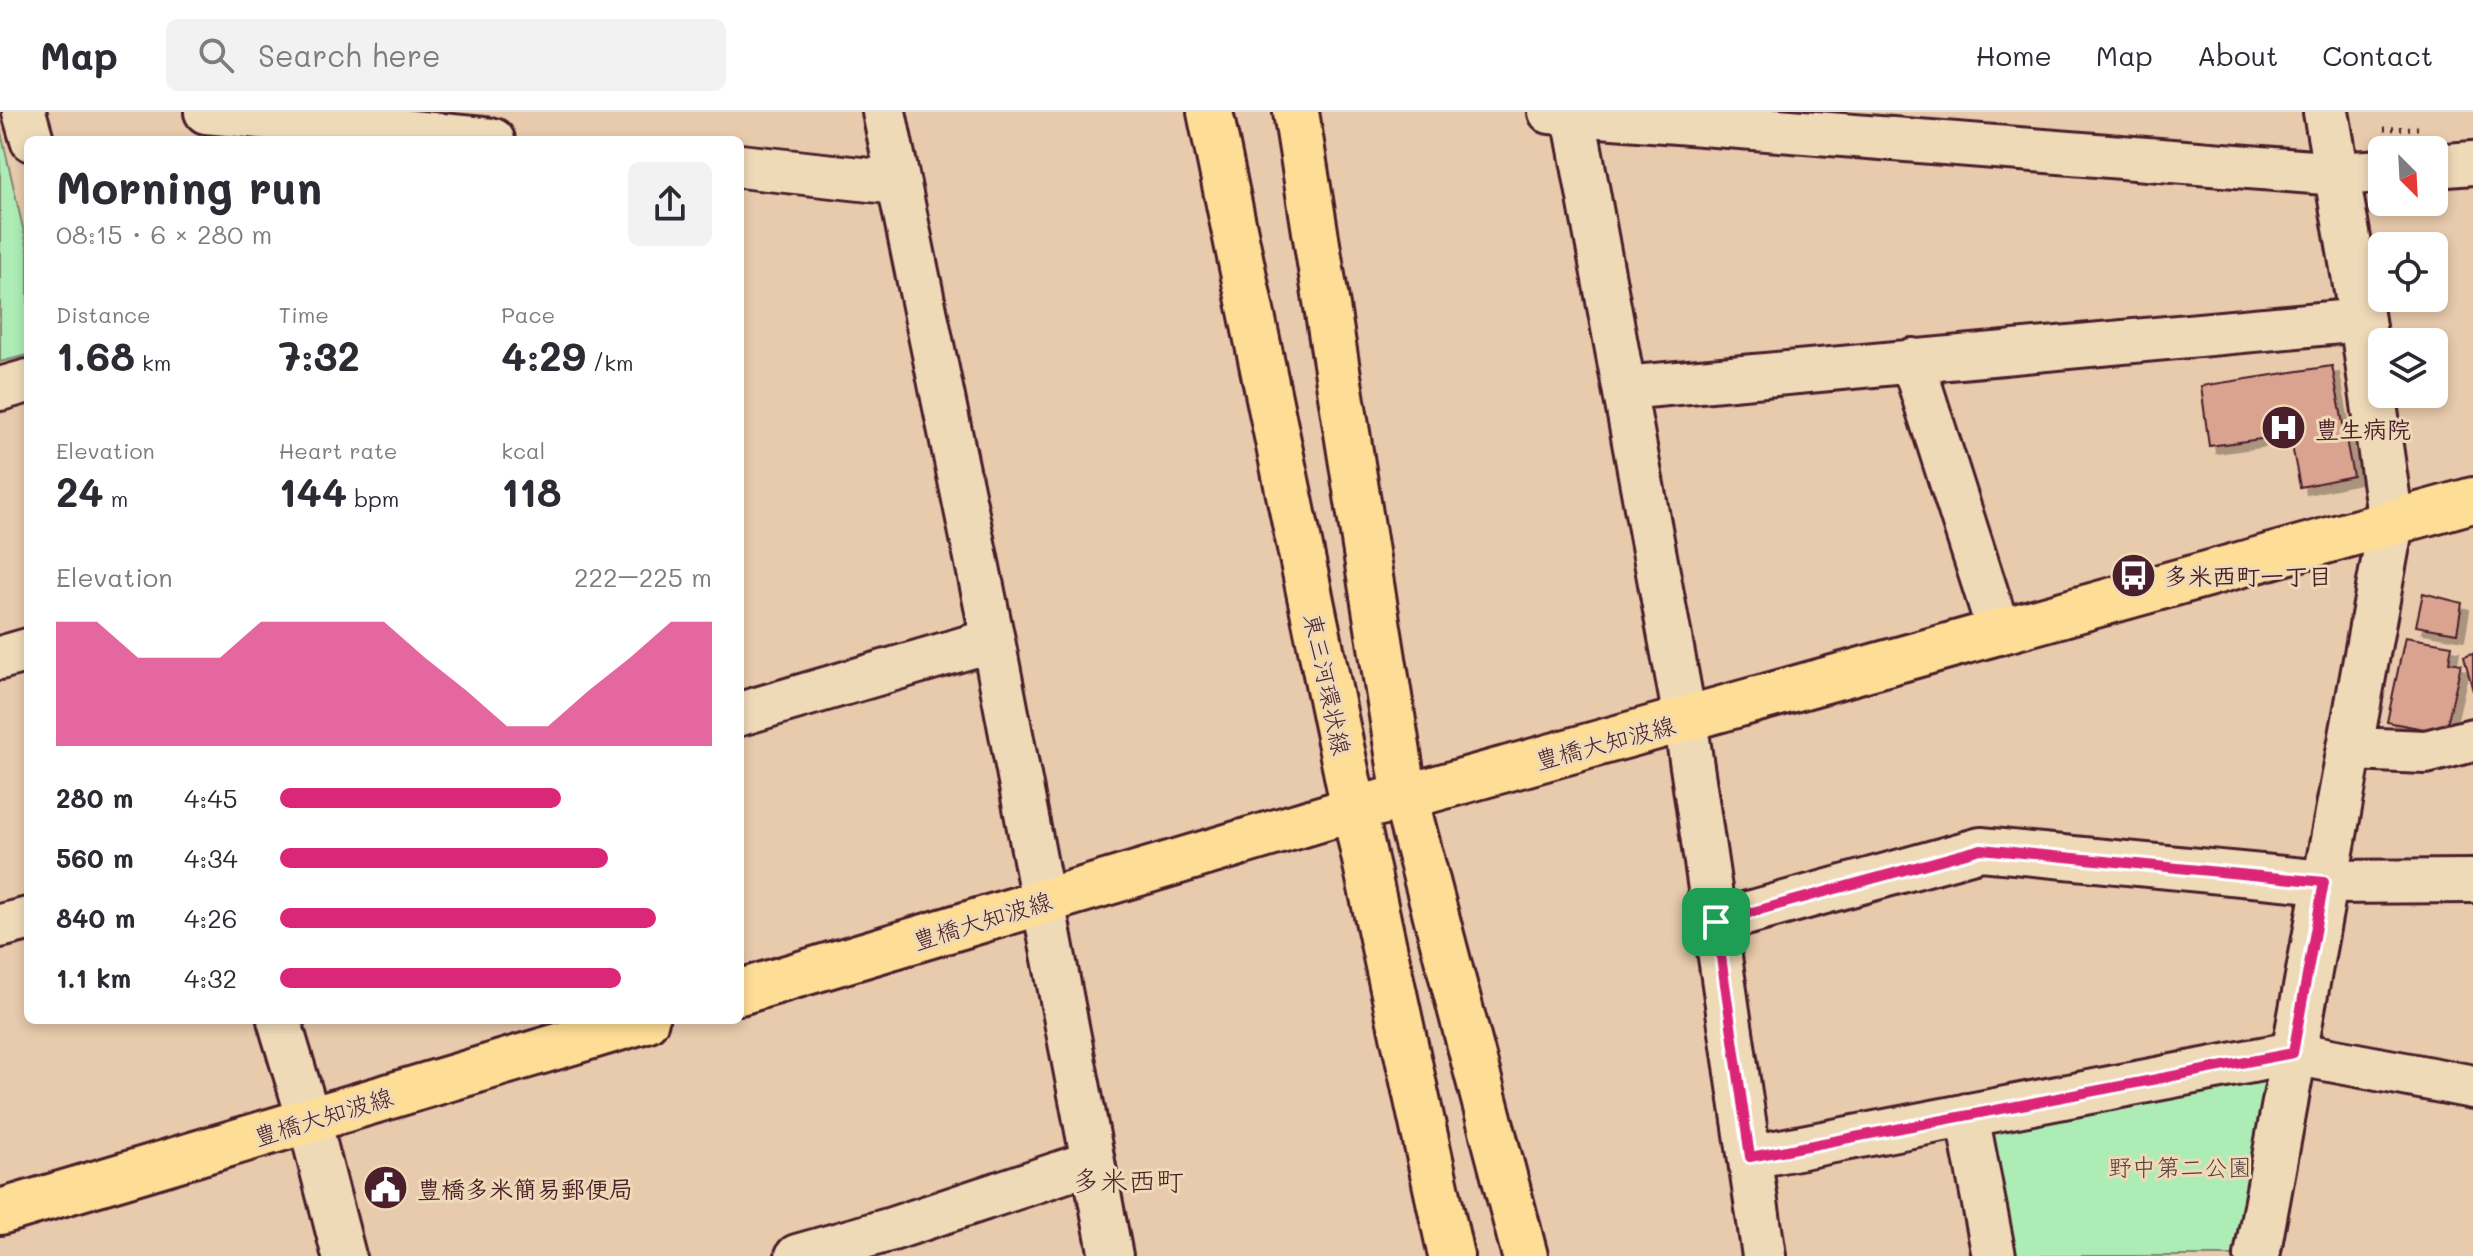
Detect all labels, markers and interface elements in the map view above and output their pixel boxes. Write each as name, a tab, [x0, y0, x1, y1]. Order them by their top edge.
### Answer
search box	[166, 19, 726, 91]
text: Map	[40, 30, 118, 80]
icon: search	[194, 33, 238, 77]
text: Search here	[258, 35, 441, 75]
text: Home	[1976, 37, 2052, 73]
text: Map	[2096, 37, 2153, 73]
text: About	[2197, 37, 2278, 73]
text: Contact	[2322, 37, 2433, 73]
north arrow	[2368, 136, 2448, 216]
map controls	[2368, 136, 2448, 408]
text: Morning run	[56, 158, 322, 215]
button: share	[628, 162, 712, 246]
text: 08:15 · 6 × 280 m	[56, 217, 272, 251]
button: locate	[2368, 232, 2448, 312]
text: Distance	[56, 300, 151, 329]
text: Time	[279, 300, 329, 329]
text: Pace	[501, 300, 555, 329]
button: layers	[2368, 328, 2448, 408]
text: 1.68	[56, 329, 135, 381]
text: 7:32	[279, 329, 360, 381]
text: 4:29	[501, 329, 586, 381]
text: km	[135, 348, 171, 377]
text: /km	[586, 348, 634, 377]
hospital icon: 豊生病院	[2260, 404, 2308, 452]
place label: 豊生病院	[2315, 413, 2411, 444]
text: Elevation	[56, 436, 155, 465]
text: Heart rate	[279, 436, 397, 465]
text: kcal	[501, 436, 545, 465]
text: 24	[56, 465, 104, 517]
text: 144	[279, 465, 347, 517]
text: 118	[501, 465, 562, 517]
text: m	[104, 484, 128, 513]
text: bpm	[347, 484, 399, 513]
bus stop icon: 多米西町一丁目	[2109, 551, 2157, 599]
text: Elevation	[56, 560, 173, 594]
text: 222–225 m	[574, 560, 712, 594]
place label: 多米西町一丁目	[2164, 560, 2332, 591]
street label: 東三河環状線	[1298, 610, 1358, 758]
street label: 豊橋大知波線	[1531, 708, 1679, 776]
text: 280 m	[56, 781, 133, 815]
text: 4:45	[184, 781, 238, 815]
text: 560 m	[56, 841, 134, 875]
text: 4:34	[184, 841, 238, 875]
street label: 豊橋大知波線	[909, 884, 1055, 956]
pin	[1682, 888, 1750, 956]
icon: arrive	[1694, 900, 1738, 944]
text: 840 m	[56, 901, 135, 935]
text: 4:26	[184, 901, 238, 935]
text: 1.1 km	[56, 961, 131, 995]
text: 4:32	[184, 961, 237, 995]
street label: 豊橋大知波線	[250, 1080, 396, 1152]
park label: 野中第二公園	[2108, 1151, 2252, 1182]
district label: 多米西町	[1072, 1162, 1184, 1198]
public building icon: 豊橋多米簡易郵便局	[362, 1164, 410, 1212]
place label: 豊橋多米簡易郵便局	[417, 1173, 633, 1204]

